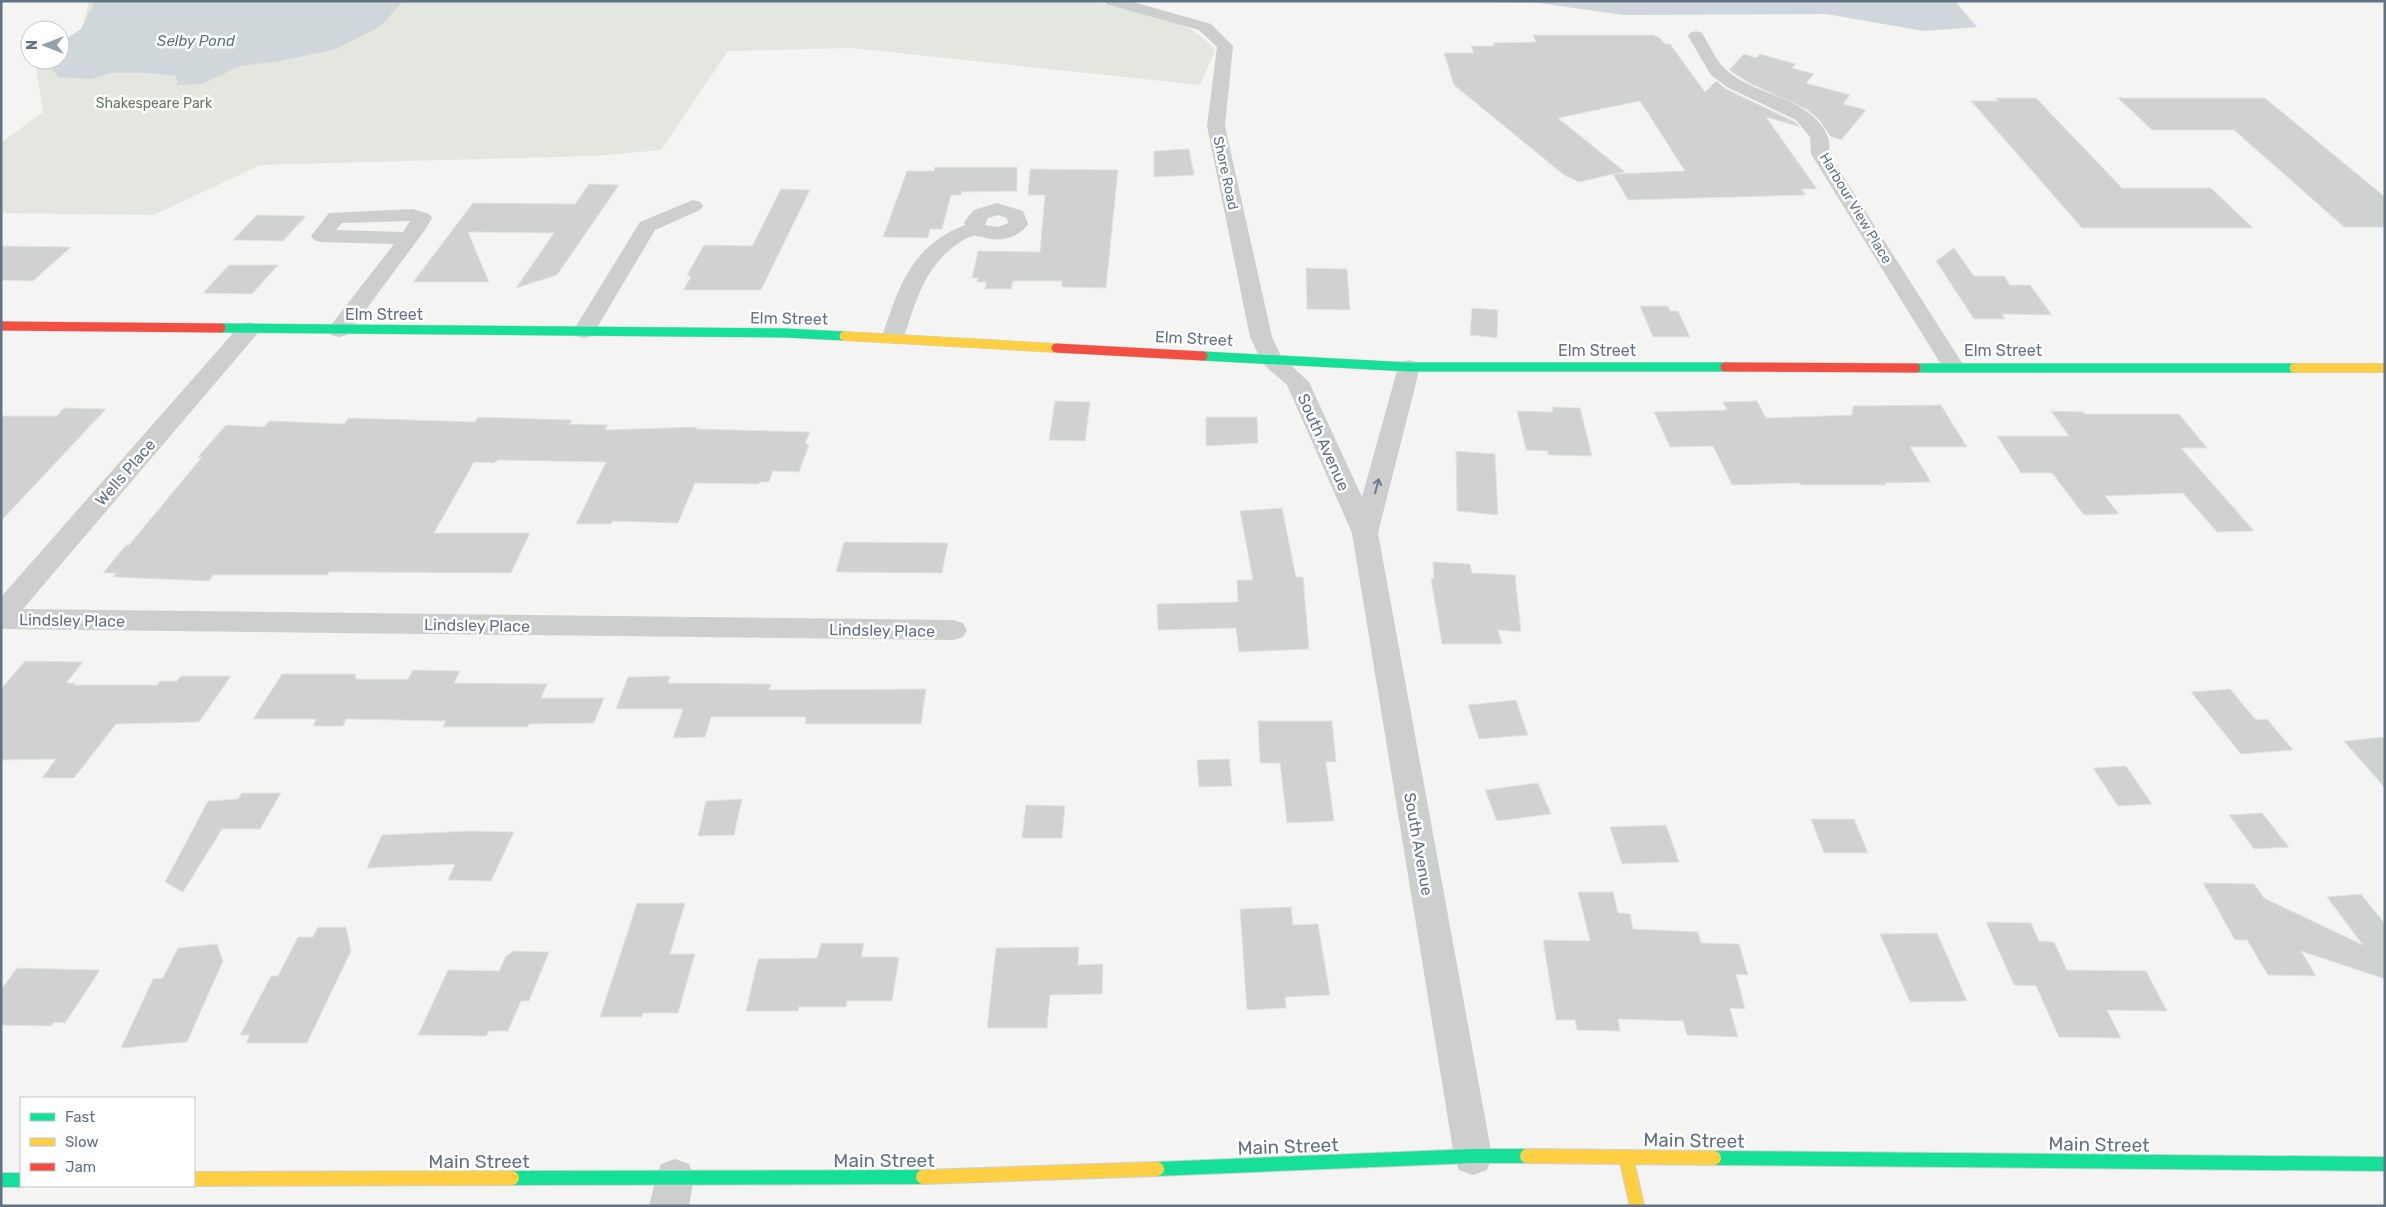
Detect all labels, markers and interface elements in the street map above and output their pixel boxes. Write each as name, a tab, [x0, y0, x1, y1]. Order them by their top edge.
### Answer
north arrow	[20, 20, 70, 70]
water label: Selby Pond	[157, 32, 236, 50]
text: N	[24, 40, 41, 50]
park label: Shakespeare Park	[96, 95, 213, 112]
street label: Shore Road	[1209, 135, 1242, 212]
street label: Harbour View Place	[1816, 150, 1895, 267]
street label: Elm Street	[345, 305, 423, 324]
street label: Elm Street	[750, 308, 828, 329]
street label: Elm Street	[1155, 327, 1233, 350]
street label: Elm Street	[1558, 341, 1636, 360]
street label: Elm Street	[1964, 341, 2042, 360]
street label: South Avenue	[1294, 391, 1353, 494]
street label: Wells Place	[91, 435, 159, 510]
one-way arrow	[1373, 478, 1382, 494]
street label: Lindsley Place	[19, 610, 125, 631]
street label: Lindsley Place	[424, 615, 530, 636]
street label: Lindsley Place	[829, 620, 935, 641]
street label: South Avenue	[1400, 791, 1437, 897]
legend	[20, 1097, 195, 1187]
text: Fast	[65, 1108, 95, 1126]
street label: Main Street	[1643, 1128, 1745, 1153]
street label: Main Street	[2048, 1132, 2150, 1157]
text: Slow	[65, 1133, 98, 1151]
street label: Main Street	[1237, 1133, 1340, 1160]
street label: Main Street	[833, 1149, 935, 1172]
street label: Main Street	[428, 1150, 530, 1173]
text: Jam	[65, 1158, 96, 1176]

